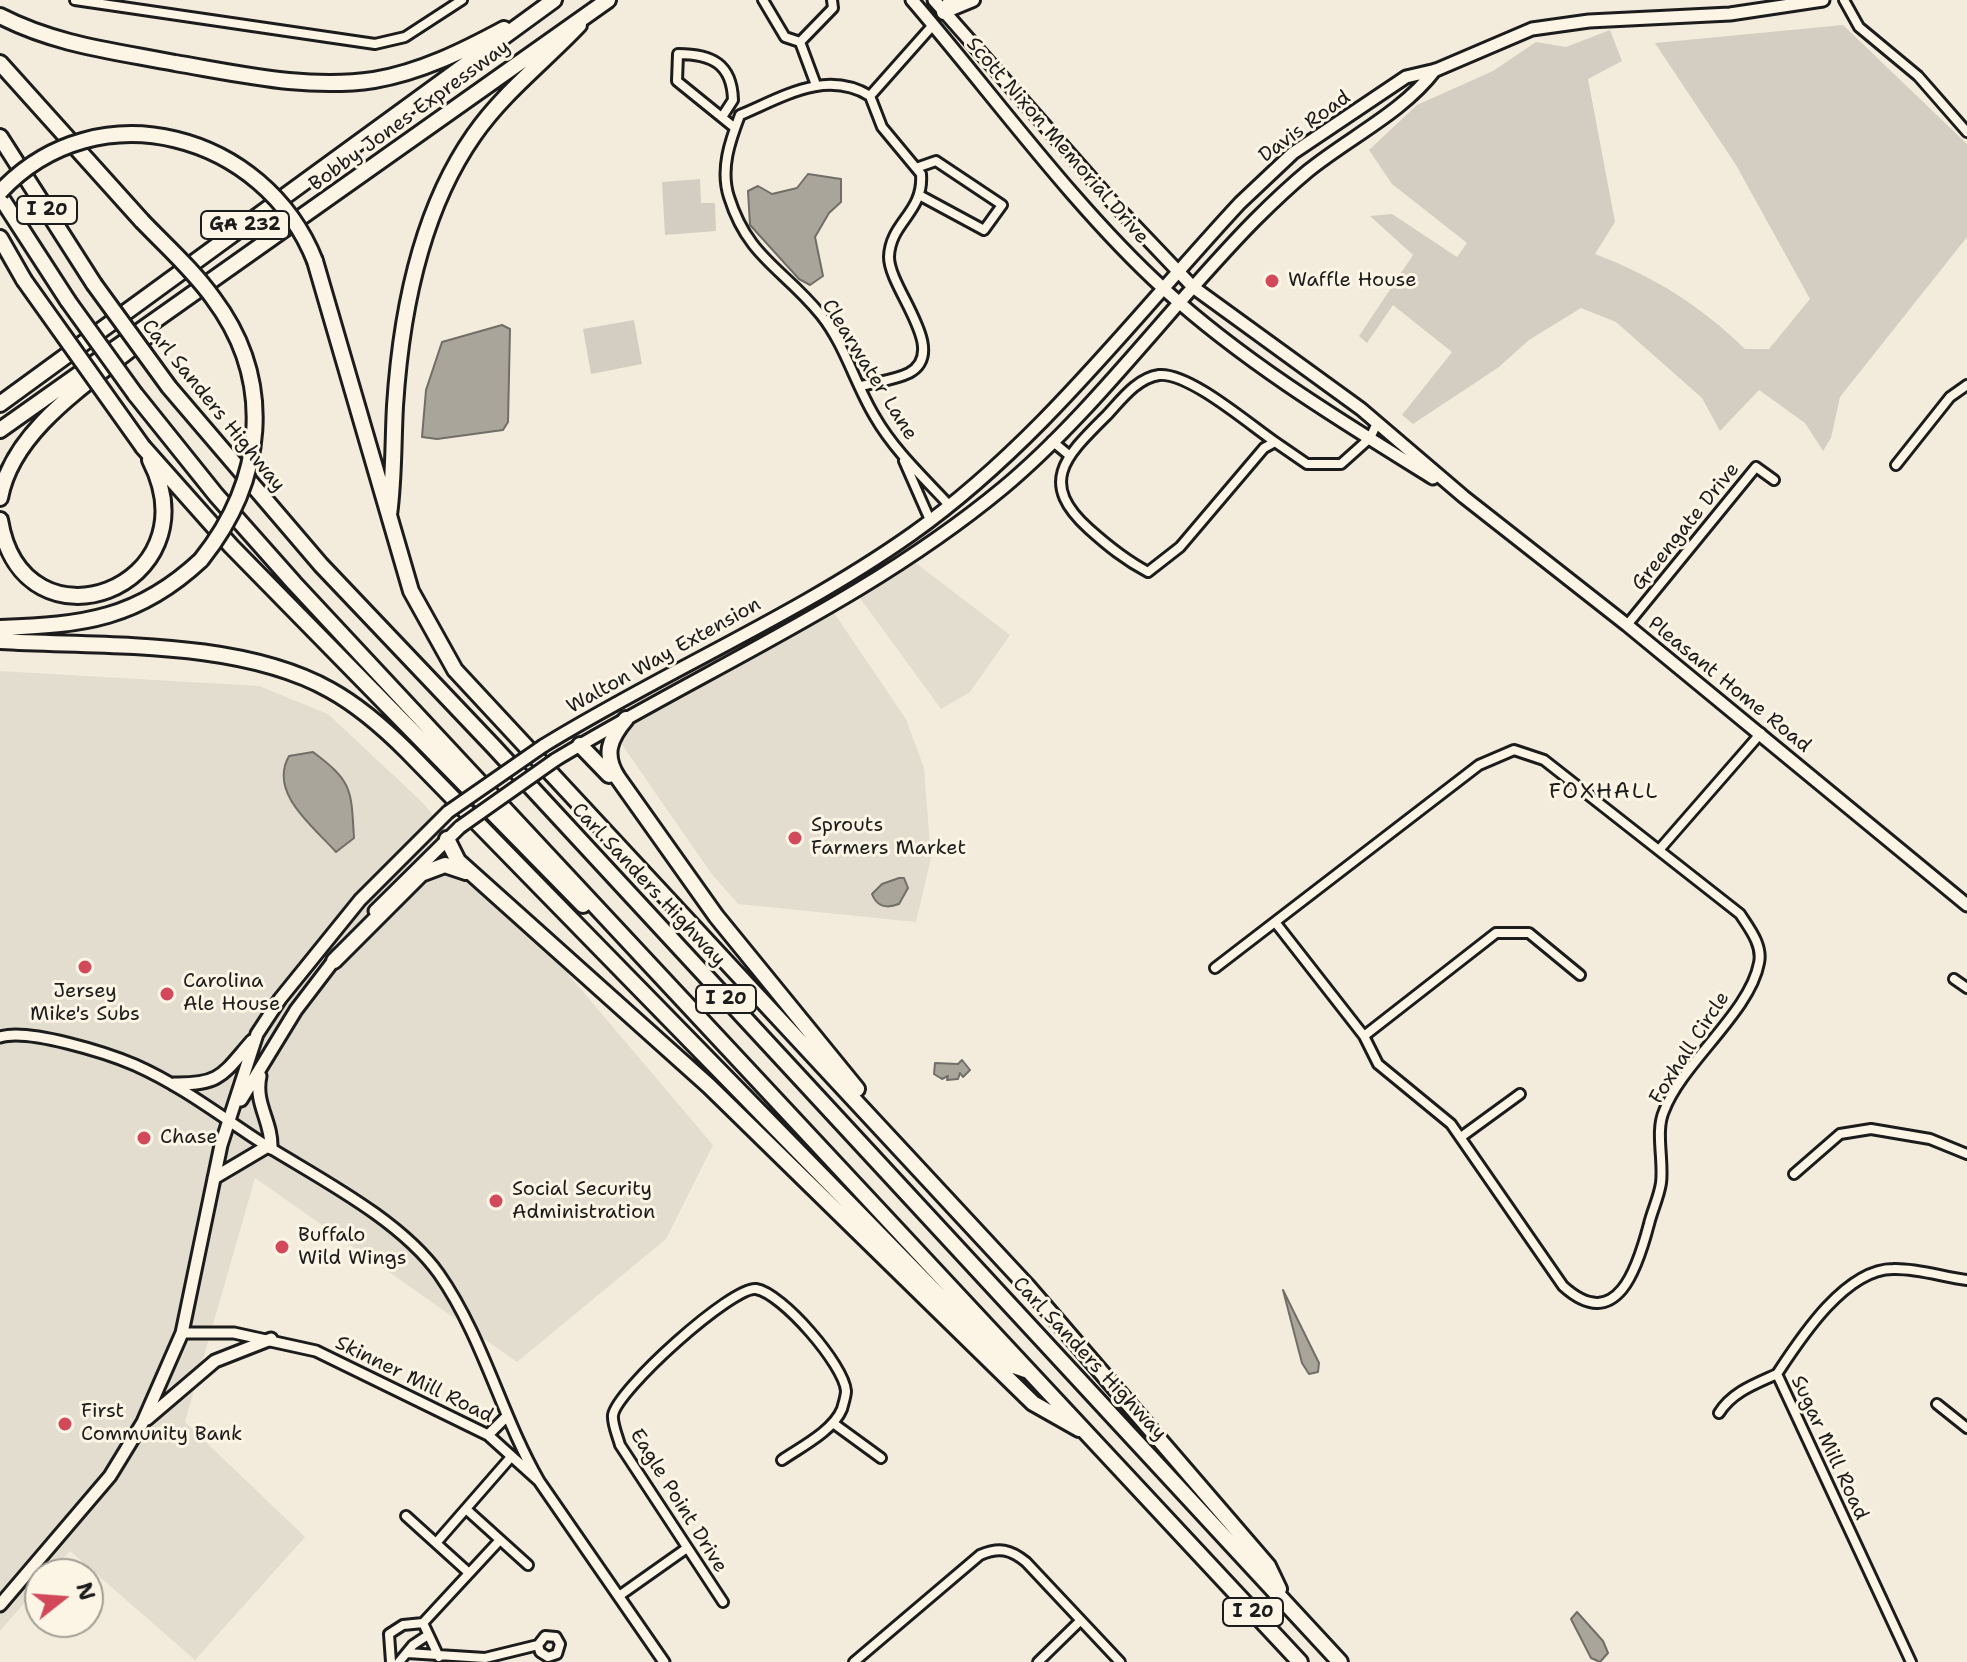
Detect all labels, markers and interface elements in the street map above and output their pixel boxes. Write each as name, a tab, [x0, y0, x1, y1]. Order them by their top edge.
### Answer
street label: Scott Nixon Memorial Drive	[961, 33, 1153, 249]
street label: Bobby Jones Expressway	[305, 35, 515, 197]
street label: Davis Road	[1255, 86, 1355, 168]
road number: I 20	[17, 196, 77, 224]
road number: GA 232	[201, 211, 289, 239]
place label: Waffle House	[1288, 269, 1416, 293]
marker: Waffle House	[1263, 272, 1281, 290]
street label: Clearwater Lane	[816, 295, 922, 445]
street label: Carl Sanders Highway	[136, 315, 290, 497]
street label: Greengate Drive	[1627, 458, 1745, 596]
street label: Walton Way Extension	[563, 593, 765, 719]
street label: Pleasant Home Road	[1643, 612, 1815, 758]
district label: FOXHALL	[1549, 779, 1659, 805]
street label: Carl Sanders Highway	[566, 798, 730, 972]
place label: Sprouts Farmers Market	[811, 814, 966, 861]
marker: Sprouts Farmers Market	[786, 829, 804, 847]
marker: Jersey Mike's Subs	[76, 958, 94, 976]
place label: Carolina Ale House	[183, 970, 280, 1017]
place label: Jersey Mike's Subs	[30, 980, 140, 1027]
marker: Carolina Ale House	[158, 985, 176, 1003]
road number: I 20	[696, 985, 756, 1013]
street label: Foxhall Circle	[1645, 987, 1735, 1109]
place label: Chase	[160, 1126, 218, 1150]
marker: Chase	[135, 1129, 153, 1147]
place label: Social Security Administration	[512, 1178, 655, 1225]
marker: Social Security Administration	[487, 1192, 505, 1210]
place label: Buffalo Wild Wings	[298, 1224, 407, 1271]
marker: Buffalo Wild Wings	[273, 1238, 291, 1256]
street label: Carl Sanders Highway	[1007, 1272, 1171, 1446]
street label: Skinner Mill Road	[331, 1331, 497, 1429]
street label: Sugar Mill Road	[1785, 1372, 1873, 1524]
place label: First Community Bank	[81, 1400, 243, 1447]
marker: First Community Bank	[56, 1415, 74, 1433]
street label: Eagle Point Drive	[624, 1425, 732, 1577]
north arrow	[24, 1558, 104, 1638]
text: N	[69, 1579, 102, 1604]
road number: I 20	[1223, 1598, 1283, 1626]

